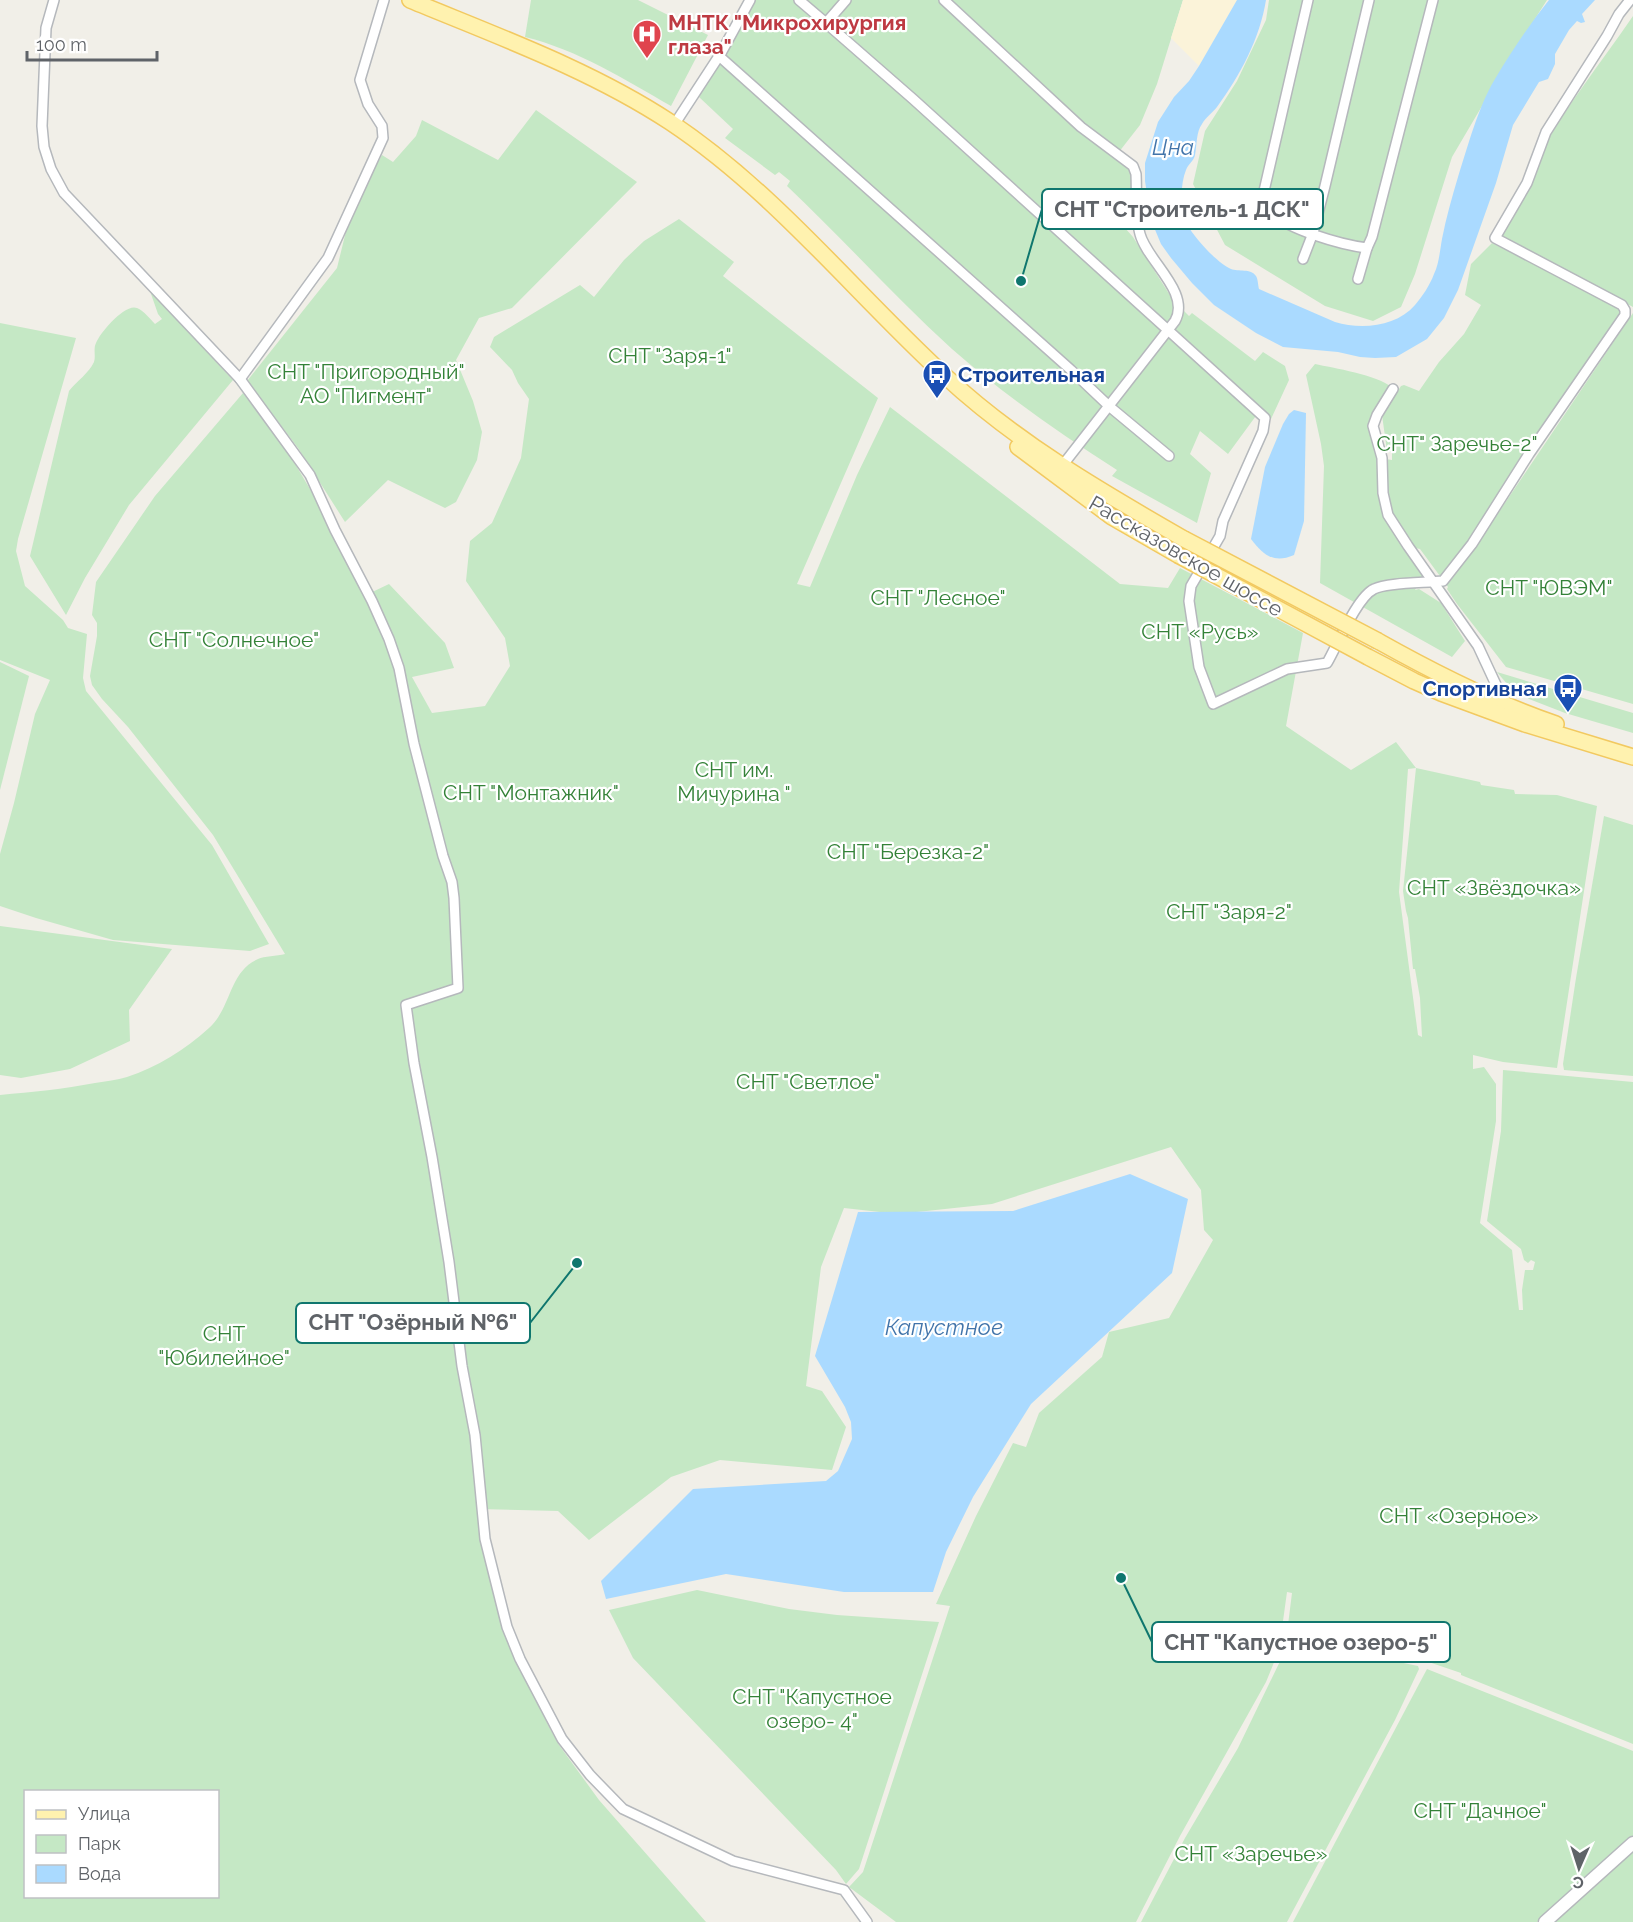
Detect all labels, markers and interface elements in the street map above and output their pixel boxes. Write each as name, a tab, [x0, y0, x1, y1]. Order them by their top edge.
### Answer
place label: МНТК "Микрохирургия глаза"	[668, 10, 906, 59]
hospital icon: МНТК "Микрохирургия глаза"	[631, 18, 663, 60]
scale bar	[27, 24, 158, 62]
text: 100 m	[36, 34, 87, 55]
water label: Цна	[1152, 134, 1194, 160]
callout: СНТ "Строитель-1 ДСК"	[1042, 189, 1323, 229]
text: СНТ "Строитель-1 ДСК"	[1054, 196, 1310, 222]
park label: СНТ "Заря-1"	[608, 343, 732, 368]
bus stop icon: Строительная	[921, 358, 953, 400]
park label: СНТ "Пригородный" АО "Пигмент"	[267, 359, 465, 408]
place label: Строительная	[958, 362, 1105, 387]
park label: СНТ" Заречье-2"	[1376, 431, 1538, 456]
street label: Рассказовское шоссе	[1085, 490, 1287, 622]
park label: СНТ "ЮВЭМ"	[1485, 575, 1613, 600]
park label: СНТ "Лесное"	[870, 585, 1006, 610]
park label: СНТ «Русь»	[1141, 619, 1259, 644]
park label: СНТ "Солнечное"	[149, 627, 319, 652]
bus stop icon: Спортивная	[1552, 672, 1584, 714]
place label: Спортивная	[1422, 676, 1547, 701]
park label: СНТ им. Мичурина "	[677, 757, 791, 806]
park label: СНТ "Монтажник"	[443, 780, 619, 805]
park label: СНТ "Березка-2"	[827, 839, 989, 864]
park label: СНТ «Звёздочка»	[1407, 875, 1581, 900]
park label: СНТ "Заря-2"	[1166, 899, 1292, 924]
park label: СНТ "Светлое"	[736, 1069, 880, 1094]
callout: СНТ "Озёрный №6"	[296, 1303, 530, 1343]
text: СНТ "Озёрный №6"	[309, 1309, 517, 1335]
water label: Капустное	[885, 1314, 1003, 1340]
park label: СНТ "Юбилейное"	[158, 1321, 290, 1370]
park label: СНТ «Озерное»	[1379, 1503, 1539, 1528]
callout: СНТ "Капустное озеро-5"	[1152, 1622, 1450, 1662]
text: СНТ "Капустное озеро-5"	[1164, 1629, 1438, 1655]
park label: СНТ "Капустное озеро- 4"	[732, 1684, 892, 1733]
legend	[24, 1790, 219, 1898]
park label: СНТ "Дачное"	[1413, 1798, 1547, 1823]
text: Улица	[78, 1803, 130, 1824]
text: Парк	[78, 1833, 121, 1854]
north arrow	[1549, 1838, 1609, 1898]
park label: СНТ «Заречье»	[1174, 1841, 1328, 1866]
text: Вода	[78, 1863, 121, 1884]
text: С	[1572, 1873, 1584, 1892]

